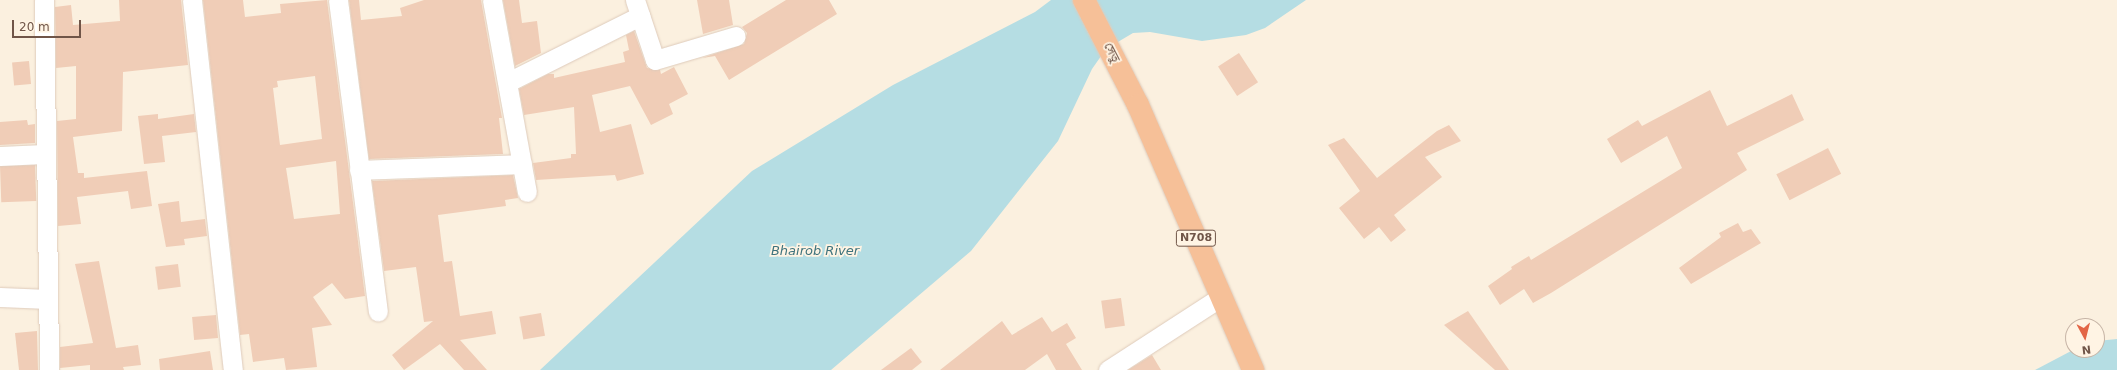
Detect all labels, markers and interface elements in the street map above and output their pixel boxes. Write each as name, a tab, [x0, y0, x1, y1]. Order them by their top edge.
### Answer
scale bar	[14, 12, 83, 38]
text: 20 m	[19, 20, 50, 34]
street label: সেতু	[1100, 41, 1122, 65]
road number: N708	[1175, 229, 1217, 247]
water label: Bhairob River	[771, 243, 859, 259]
north arrow	[2065, 318, 2105, 358]
text: N	[2081, 342, 2092, 356]

